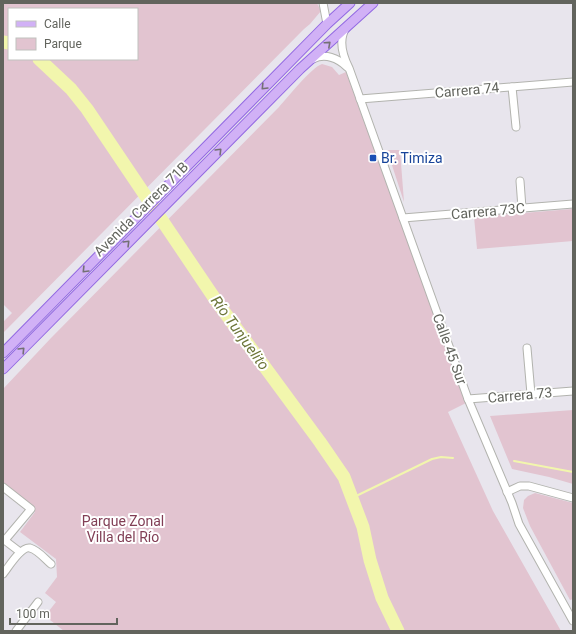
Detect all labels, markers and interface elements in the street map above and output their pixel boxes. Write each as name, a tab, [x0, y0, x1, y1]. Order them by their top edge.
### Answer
legend	[8, 8, 138, 60]
text: Calle	[44, 17, 71, 31]
text: Parque	[44, 37, 82, 51]
one-way arrow	[323, 41, 331, 48]
street label: Carrera 74	[434, 79, 500, 101]
one-way arrow	[261, 82, 269, 90]
one-way arrow	[214, 148, 222, 156]
place label: Br. Timiza	[381, 150, 443, 166]
marker: Br. Timiza	[368, 153, 378, 163]
street label: Avenida Carrera 71B	[91, 159, 191, 259]
street label: Carrera 73C	[450, 200, 526, 222]
one-way arrow	[122, 240, 130, 248]
one-way arrow	[82, 265, 90, 273]
water label: Río Tunjuelito	[207, 292, 273, 374]
street label: Calle 45 Sur	[430, 311, 470, 387]
one-way arrow	[17, 347, 25, 355]
street label: Carrera 73	[487, 384, 553, 406]
park label: Parque Zonal Villa del Río	[82, 513, 164, 545]
scale bar	[10, 600, 117, 626]
text: 100 m	[16, 607, 50, 621]

